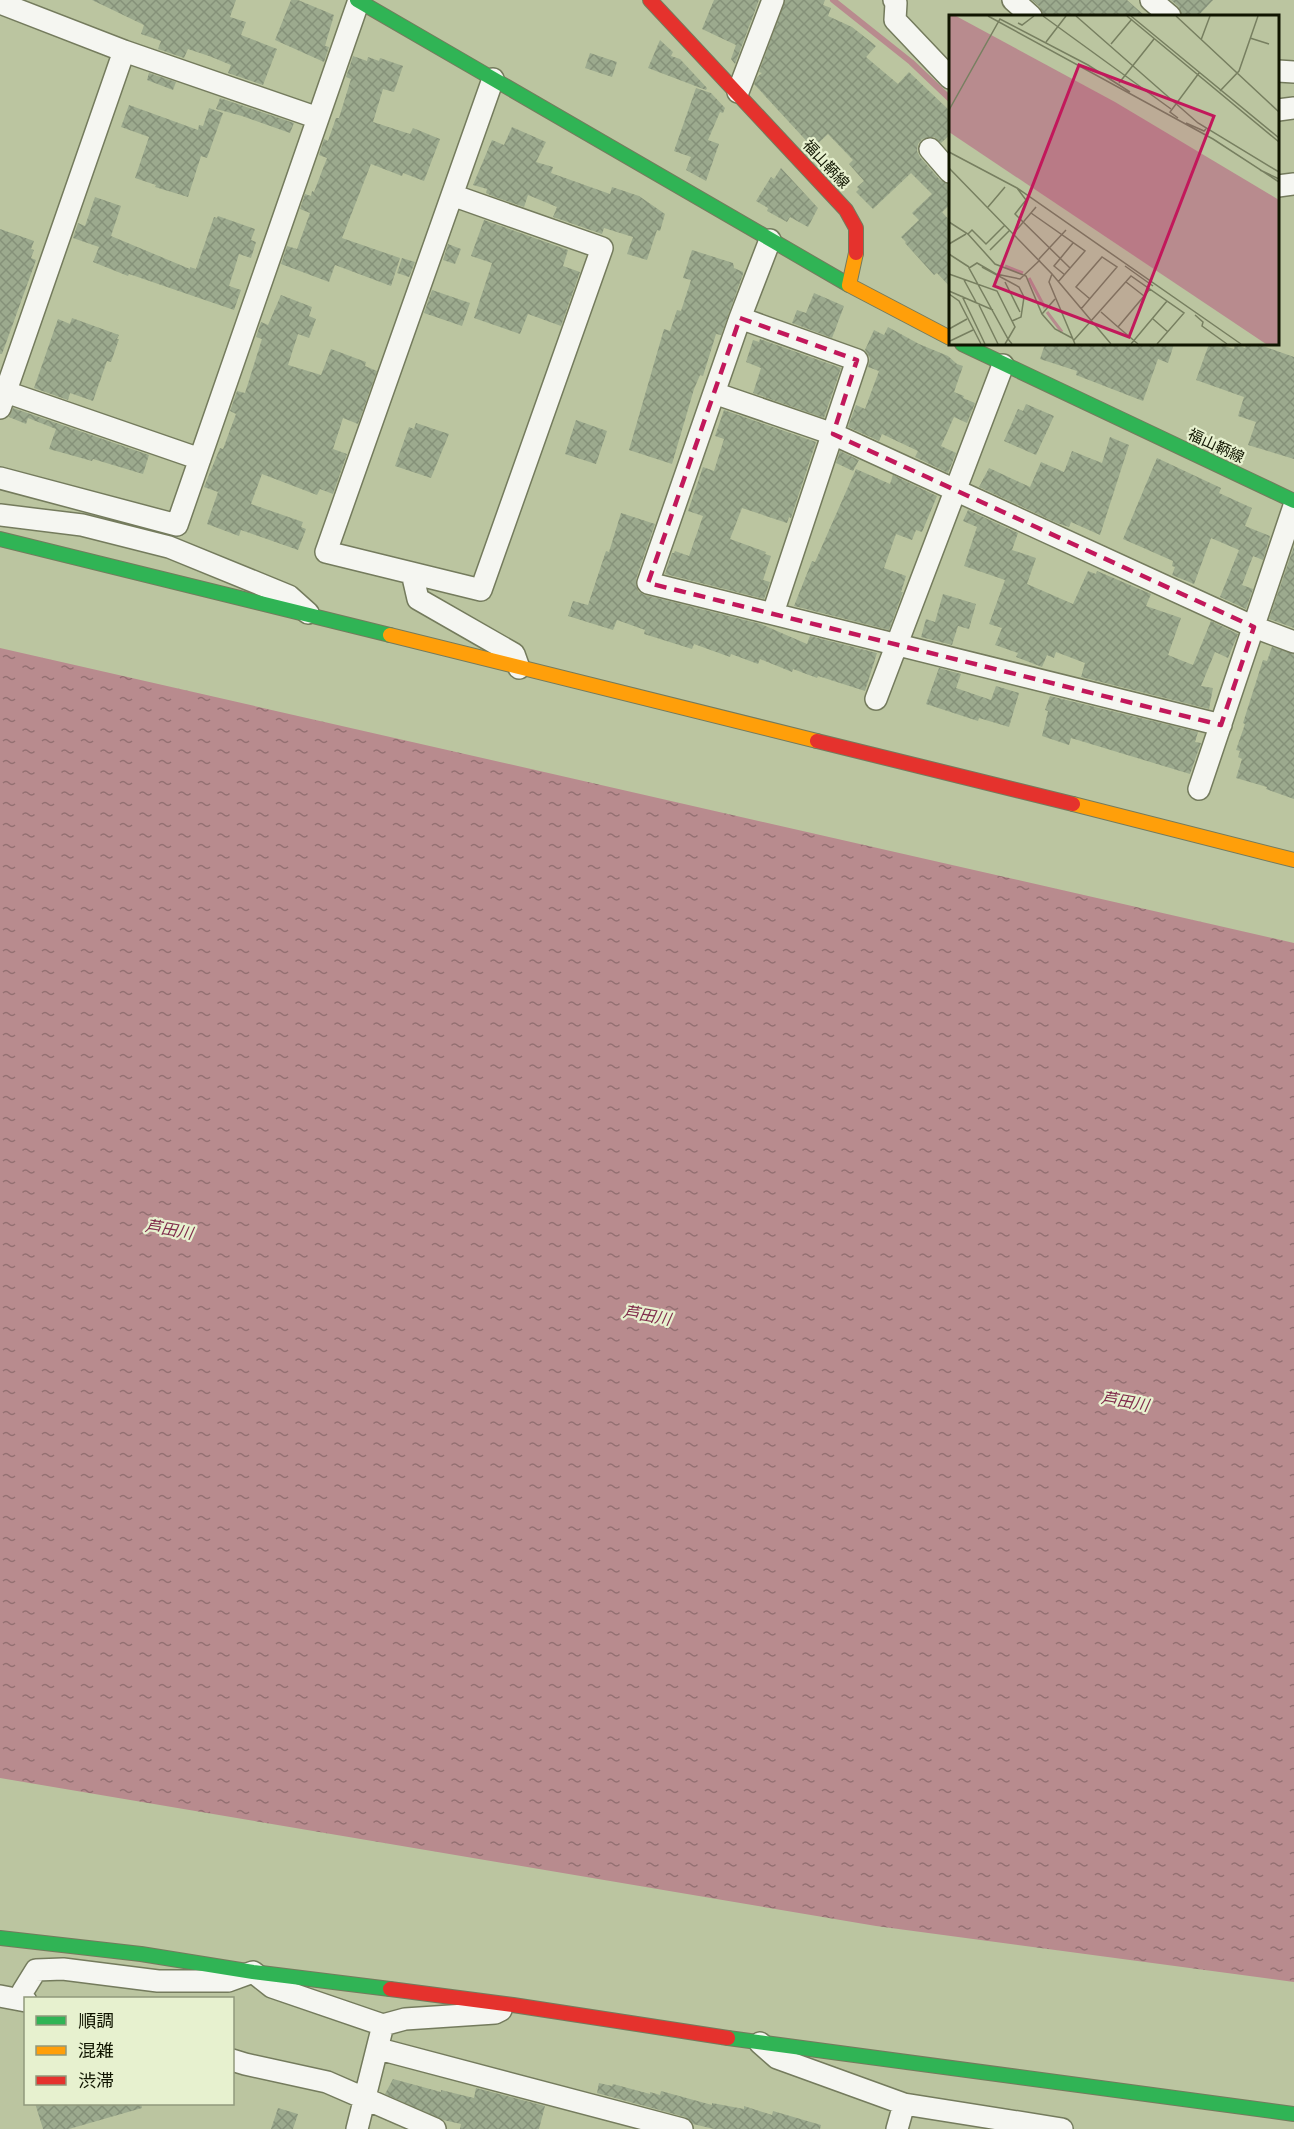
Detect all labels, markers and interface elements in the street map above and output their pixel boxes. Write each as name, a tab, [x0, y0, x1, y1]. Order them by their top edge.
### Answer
inset map	[949, 15, 1279, 345]
street label: 福山鞆線	[799, 136, 853, 192]
street label: 福山鞆線	[1185, 425, 1247, 467]
water label: 芦田川	[144, 1216, 196, 1244]
water label: 芦田川	[622, 1302, 674, 1330]
water label: 芦田川	[1100, 1388, 1152, 1416]
legend	[24, 1997, 234, 2105]
text: 順調	[78, 2010, 114, 2032]
text: 混雑	[78, 2040, 114, 2062]
text: 渋滞	[78, 2070, 114, 2092]

